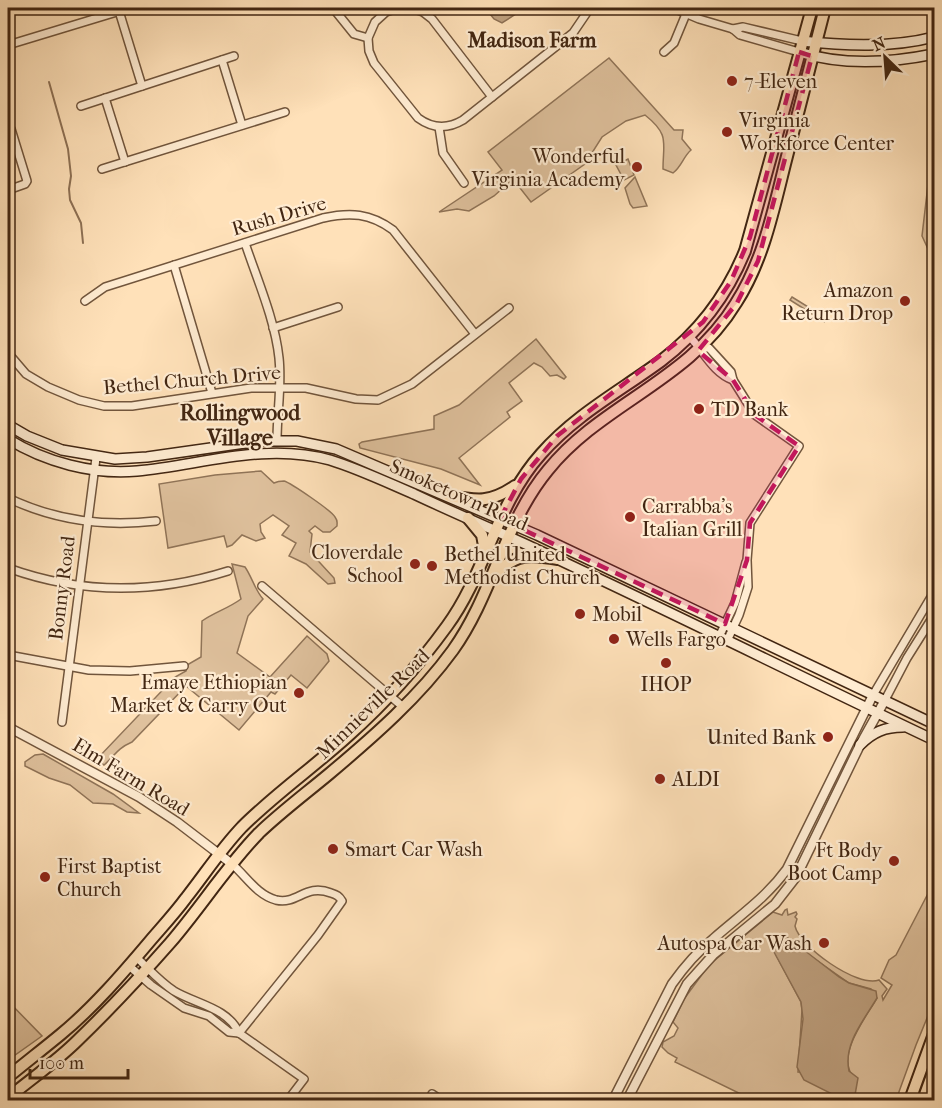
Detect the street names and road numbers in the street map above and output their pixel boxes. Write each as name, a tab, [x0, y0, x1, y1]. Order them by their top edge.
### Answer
street label: Rush Drive	[229, 192, 329, 240]
street label: Bethel Church Drive	[102, 361, 282, 399]
street label: Smoketown Road	[386, 454, 533, 536]
street label: Bonny Road	[44, 533, 80, 642]
street label: Minnieville Road	[312, 643, 435, 764]
street label: Elm Farm Road	[68, 733, 195, 822]

